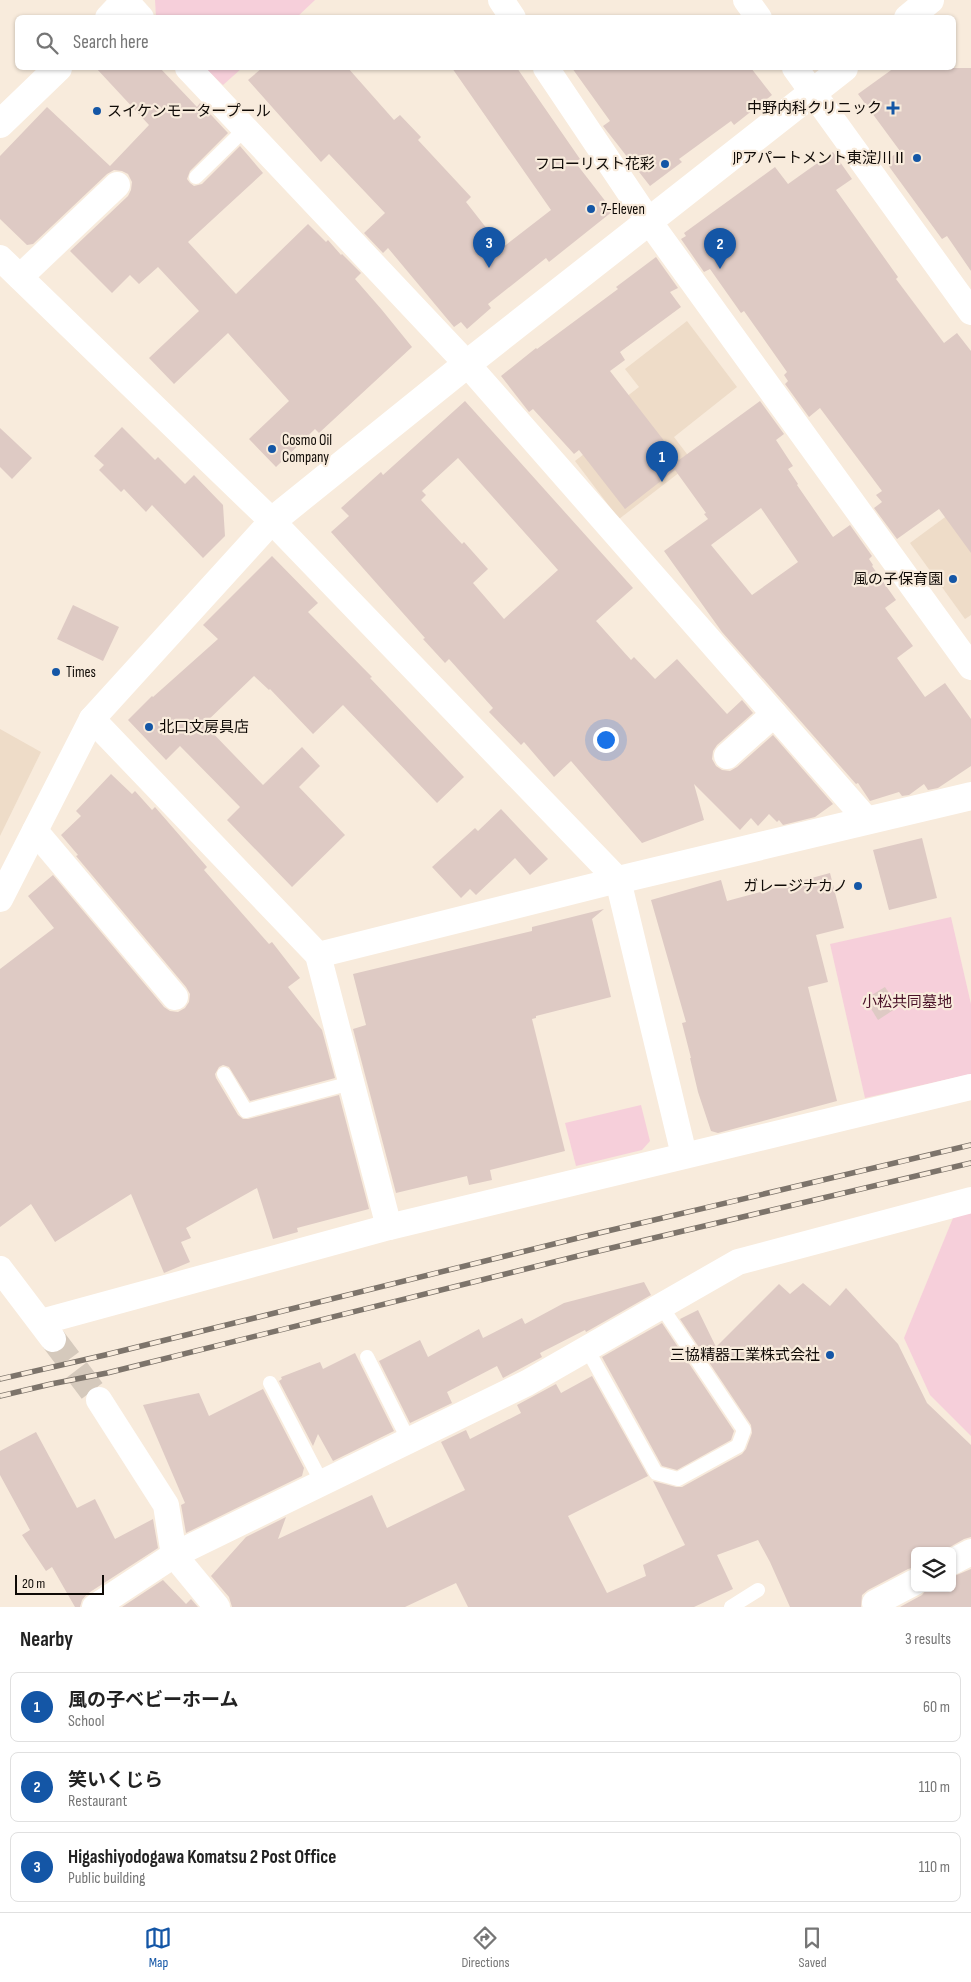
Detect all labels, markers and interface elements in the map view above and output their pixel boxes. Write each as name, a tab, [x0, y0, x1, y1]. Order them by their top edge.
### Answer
search box	[15, 15, 956, 70]
icon: search	[33, 29, 61, 57]
text: Search here	[73, 31, 149, 54]
place label: 中野内科クリニック	[747, 99, 882, 118]
marker: 中野内科クリニック	[886, 101, 900, 115]
place label: スイケンモータープール	[107, 102, 271, 121]
marker: スイケンモータープール	[91, 105, 103, 117]
place label: JPアパートメント東淀川Ⅱ	[732, 149, 907, 168]
marker: JPアパートメント東淀川Ⅱ	[911, 152, 923, 164]
place label: フローリスト花彩	[535, 155, 655, 174]
marker: フローリスト花彩	[659, 158, 671, 170]
place label: 7-Eleven	[601, 200, 645, 219]
marker: 7-Eleven	[585, 203, 597, 215]
pin: 3	[473, 227, 505, 268]
pin: 2	[704, 228, 736, 269]
place label: Cosmo Oil Company	[282, 431, 332, 467]
pin: 1	[646, 441, 678, 482]
marker: Cosmo Oil Company	[266, 443, 278, 455]
place label: 風の子保育園	[853, 570, 943, 589]
marker: 風の子保育園	[947, 573, 959, 585]
place label: Times	[66, 663, 96, 682]
marker: Times	[50, 666, 62, 678]
place label: 北口文房具店	[159, 718, 249, 737]
marker: 北口文房具店	[143, 721, 155, 733]
your location	[593, 727, 619, 753]
place label: ガレージナカノ	[743, 877, 848, 896]
marker: ガレージナカノ	[852, 880, 864, 892]
park label: 小松共同墓地	[862, 993, 952, 1012]
place label: 三協精器工業株式会社	[670, 1346, 820, 1365]
marker: 三協精器工業株式会社	[824, 1349, 836, 1361]
map controls	[911, 1547, 956, 1592]
button: layers	[911, 1547, 956, 1592]
scale bar	[15, 1572, 104, 1595]
text: 20 m	[22, 1575, 45, 1592]
text: Nearby	[20, 1627, 73, 1652]
text: 3 results	[905, 1630, 951, 1649]
text: 風の子ベビーホーム	[68, 1689, 238, 1712]
text: 1	[34, 1698, 40, 1717]
text: 60 m	[923, 1698, 950, 1717]
text: School	[68, 1712, 104, 1731]
text: 笑いくじら	[68, 1769, 163, 1792]
text: 2	[33, 1778, 41, 1797]
text: 110 m	[919, 1778, 950, 1797]
text: Restaurant	[68, 1792, 127, 1811]
text: Higashiyodogawa Komatsu 2 Post Office	[68, 1846, 336, 1869]
text: 3	[33, 1858, 41, 1877]
text: 110 m	[919, 1858, 950, 1877]
text: Public building	[68, 1869, 145, 1888]
tab: Map	[144, 1924, 172, 1971]
tab: Directions	[461, 1924, 510, 1971]
tab: Saved	[798, 1924, 827, 1971]

